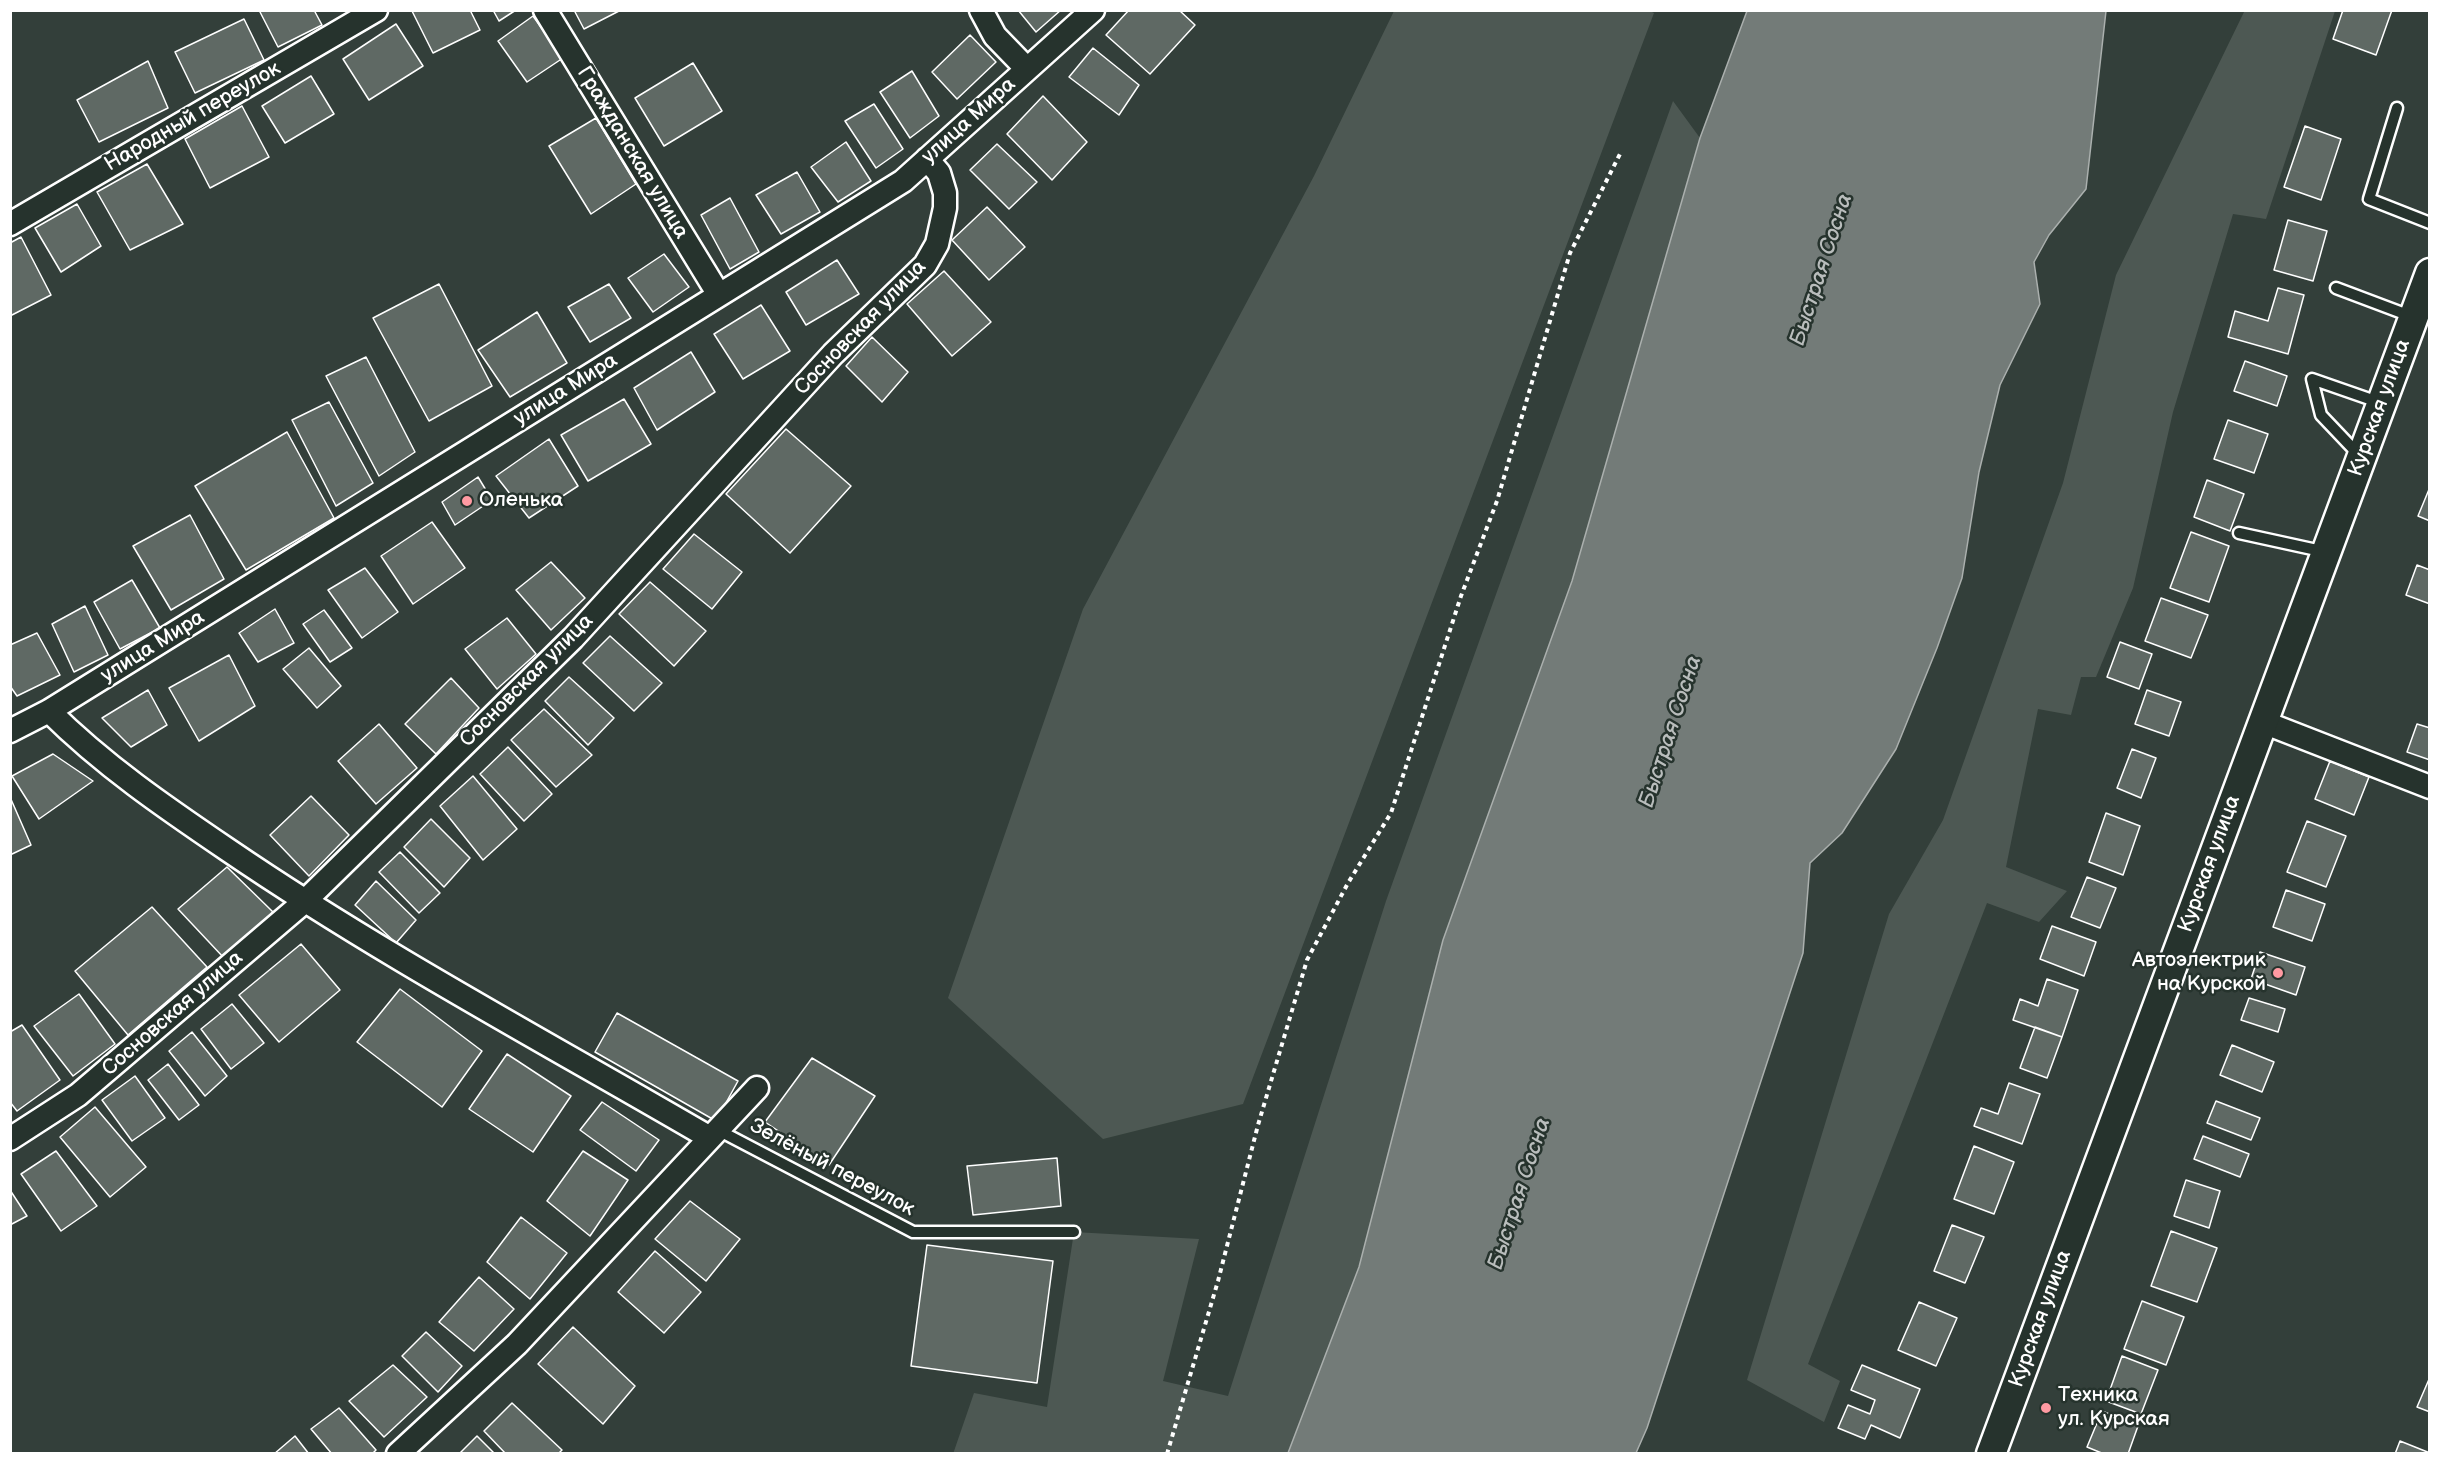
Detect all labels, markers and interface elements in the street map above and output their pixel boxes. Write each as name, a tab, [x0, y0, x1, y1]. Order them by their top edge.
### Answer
street label: Народный переулок	[101, 56, 285, 178]
street label: Гражданская улица	[571, 62, 693, 244]
street label: улица Мира	[917, 72, 1021, 170]
water label: Быстрая Сосна	[1785, 191, 1859, 349]
street label: Сосновская улица	[790, 255, 932, 401]
street label: Курская улица	[2344, 336, 2416, 480]
street label: улица Мира	[510, 348, 622, 432]
place label: Оленька	[479, 488, 563, 514]
marker: Оленька	[460, 494, 474, 508]
street label: улица Мира	[97, 605, 209, 689]
street label: Сосновская улица	[455, 609, 599, 753]
water label: Быстрая Сосна	[1634, 653, 1708, 811]
street label: Курская улица	[2174, 792, 2246, 936]
street label: Сосновская улица	[97, 946, 249, 1082]
place label: Автоэлектрик на Курской	[2132, 948, 2266, 998]
marker: Автоэлектрик на Курской	[2271, 966, 2285, 980]
street label: Зелёный переулок	[745, 1114, 919, 1222]
water label: Быстрая Сосна	[1483, 1115, 1557, 1273]
street label: Курская улица	[2005, 1247, 2077, 1391]
place label: Техника ул. Курская	[2058, 1383, 2170, 1433]
marker: Техника ул. Курская	[2039, 1401, 2053, 1415]

